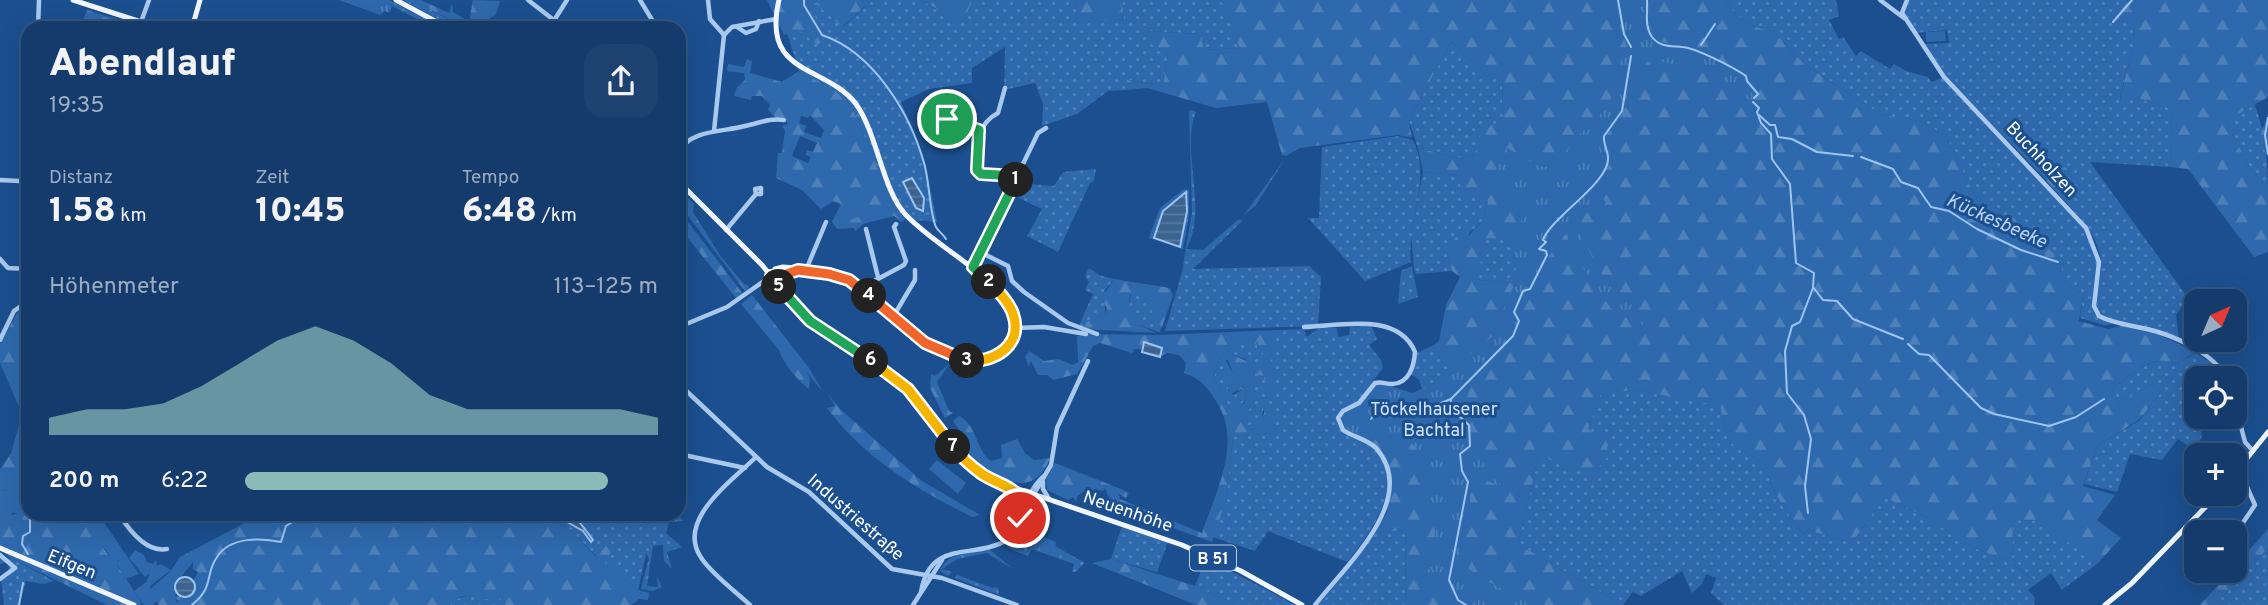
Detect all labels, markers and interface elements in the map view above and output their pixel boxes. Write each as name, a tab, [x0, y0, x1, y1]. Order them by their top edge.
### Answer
text: Abendlauf	[49, 41, 235, 90]
button: share	[584, 44, 658, 118]
pin	[917, 89, 977, 149]
text: 19:35	[49, 92, 105, 121]
icon: arrive	[928, 100, 966, 138]
street label: Buchholzen	[2000, 117, 2082, 203]
pin: 1	[998, 162, 1034, 198]
text: Distanz	[49, 166, 113, 190]
text: Zeit	[255, 166, 290, 190]
text: Tempo	[462, 166, 519, 190]
text: 1	[1012, 167, 1019, 191]
water label: Kückesbeeke	[1942, 189, 2050, 255]
text: 1.58	[49, 190, 116, 234]
text: 10:45	[255, 190, 346, 234]
text: 6:48	[462, 190, 537, 234]
text: km	[116, 204, 147, 228]
text: /km	[537, 204, 577, 228]
pin: 2	[972, 264, 1006, 300]
text: 2	[983, 269, 994, 293]
pin: 5	[762, 270, 796, 304]
text: Höhenmeter	[49, 273, 179, 302]
text: 113–125 m	[554, 273, 658, 302]
text: 5	[773, 274, 784, 298]
pin: 4	[852, 278, 886, 314]
text: 4	[862, 283, 875, 307]
north arrow	[2184, 289, 2247, 352]
map controls	[2184, 289, 2247, 583]
pin: 6	[854, 344, 888, 378]
pin: 3	[950, 344, 984, 378]
text: 6	[865, 348, 876, 372]
text: 3	[961, 348, 972, 372]
button: locate	[2184, 366, 2247, 429]
park label: Töckelhausener Bachtal	[1370, 399, 1498, 443]
pin: 7	[936, 430, 970, 464]
text: 7	[947, 434, 958, 458]
button: +	[2184, 443, 2247, 506]
text: 200 m	[49, 467, 119, 496]
text: 6:22	[161, 467, 208, 496]
street label: Industriestraße	[802, 470, 908, 567]
street label: Neuenhöhe	[1080, 486, 1175, 538]
pin	[990, 488, 1050, 548]
icon: check	[1001, 499, 1039, 537]
button: −	[2184, 520, 2247, 583]
street label: Eifgen	[44, 545, 99, 586]
road number: B 51	[1190, 545, 1236, 570]

